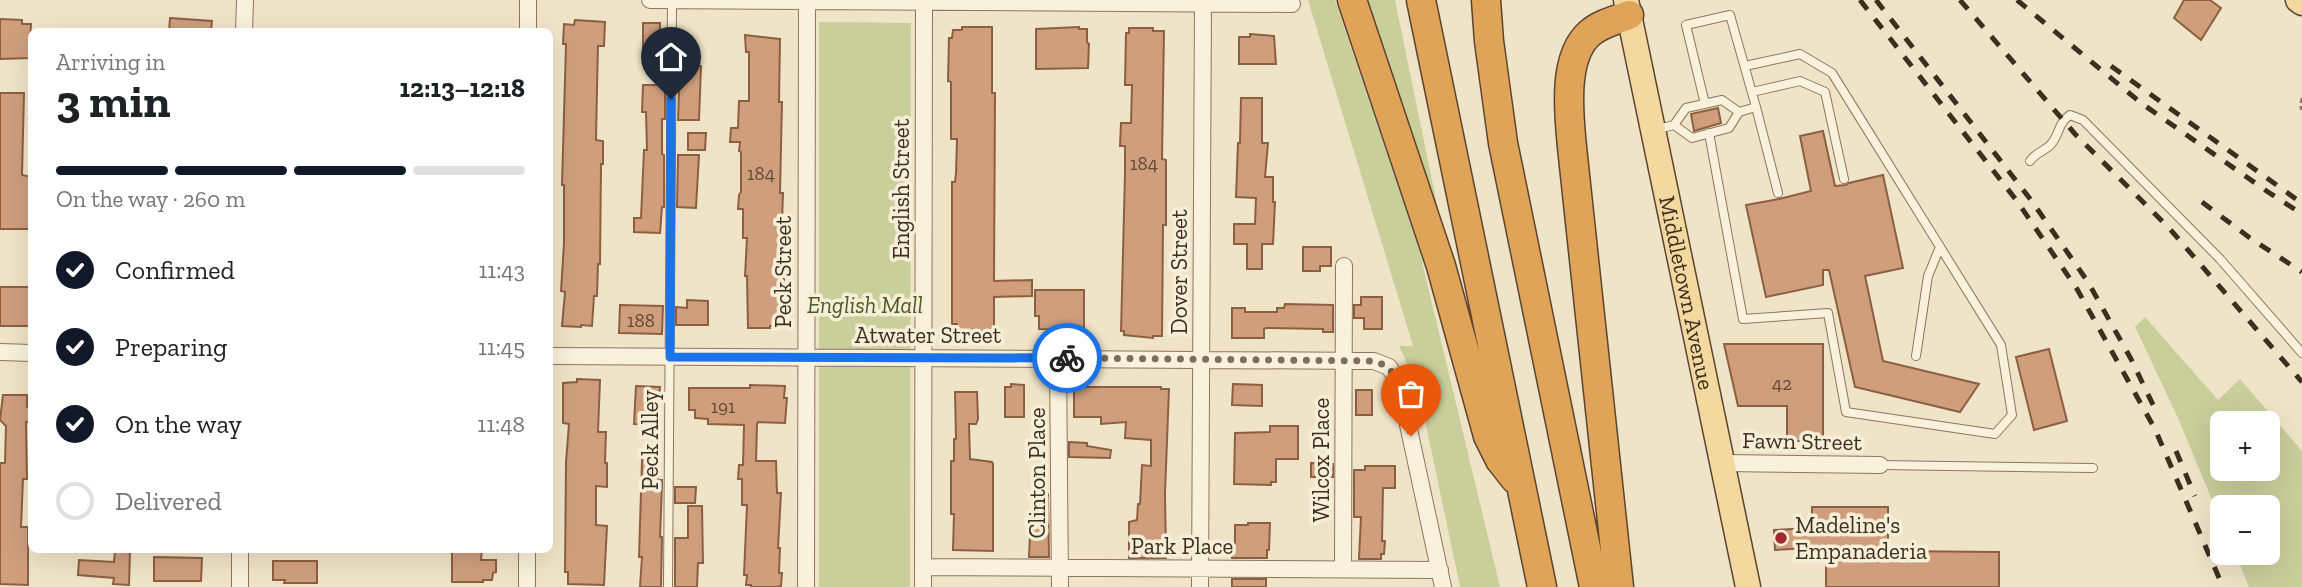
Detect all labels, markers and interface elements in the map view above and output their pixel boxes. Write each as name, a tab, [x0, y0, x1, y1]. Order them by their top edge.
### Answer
pin	[641, 27, 701, 99]
icon: home	[652, 38, 690, 76]
text: Arriving in	[56, 48, 165, 76]
text: 12:13–12:18	[400, 72, 525, 104]
text: 3 min	[56, 74, 170, 129]
street label: English Street	[887, 118, 915, 259]
house number: 184	[1130, 152, 1158, 175]
house number: 184	[747, 162, 775, 185]
text: On the way · 260 m	[56, 185, 245, 213]
street label: Middletown Avenue	[1653, 193, 1721, 392]
street label: Dover Street	[1165, 209, 1193, 334]
street label: Peck Street	[769, 216, 797, 328]
icon: check	[56, 251, 94, 289]
text: Confirmed	[115, 254, 235, 286]
text: 11:43	[478, 256, 525, 284]
park label: English Mall	[807, 291, 923, 319]
house number: 188	[627, 309, 655, 332]
street label: Atwater Street	[855, 321, 1002, 349]
courier	[1032, 323, 1102, 393]
icon: check	[56, 328, 94, 366]
text: Preparing	[115, 331, 227, 363]
text: 11:45	[478, 333, 525, 361]
icon: bike	[1048, 339, 1086, 377]
pin	[1381, 364, 1441, 436]
house number: 42	[1772, 372, 1792, 395]
icon: bag	[1392, 375, 1430, 413]
street label: Peck Alley	[636, 390, 664, 490]
house number: 191	[711, 395, 735, 418]
street label: Wilcox Place	[1307, 398, 1335, 522]
icon: check	[56, 405, 94, 443]
street label: Clinton Place	[1023, 407, 1051, 539]
text: On the way	[115, 408, 242, 440]
text: 11:48	[477, 410, 525, 438]
map controls	[2210, 411, 2280, 565]
button: +	[2210, 411, 2280, 481]
street label: Fawn Street	[1742, 426, 1863, 456]
text: Delivered	[115, 485, 222, 517]
button: −	[2210, 495, 2280, 565]
place label: Madeline's Empanaderia	[1795, 511, 1927, 565]
marker: Madeline's Empanaderia	[1773, 530, 1789, 546]
street label: Park Place	[1131, 532, 1233, 560]

